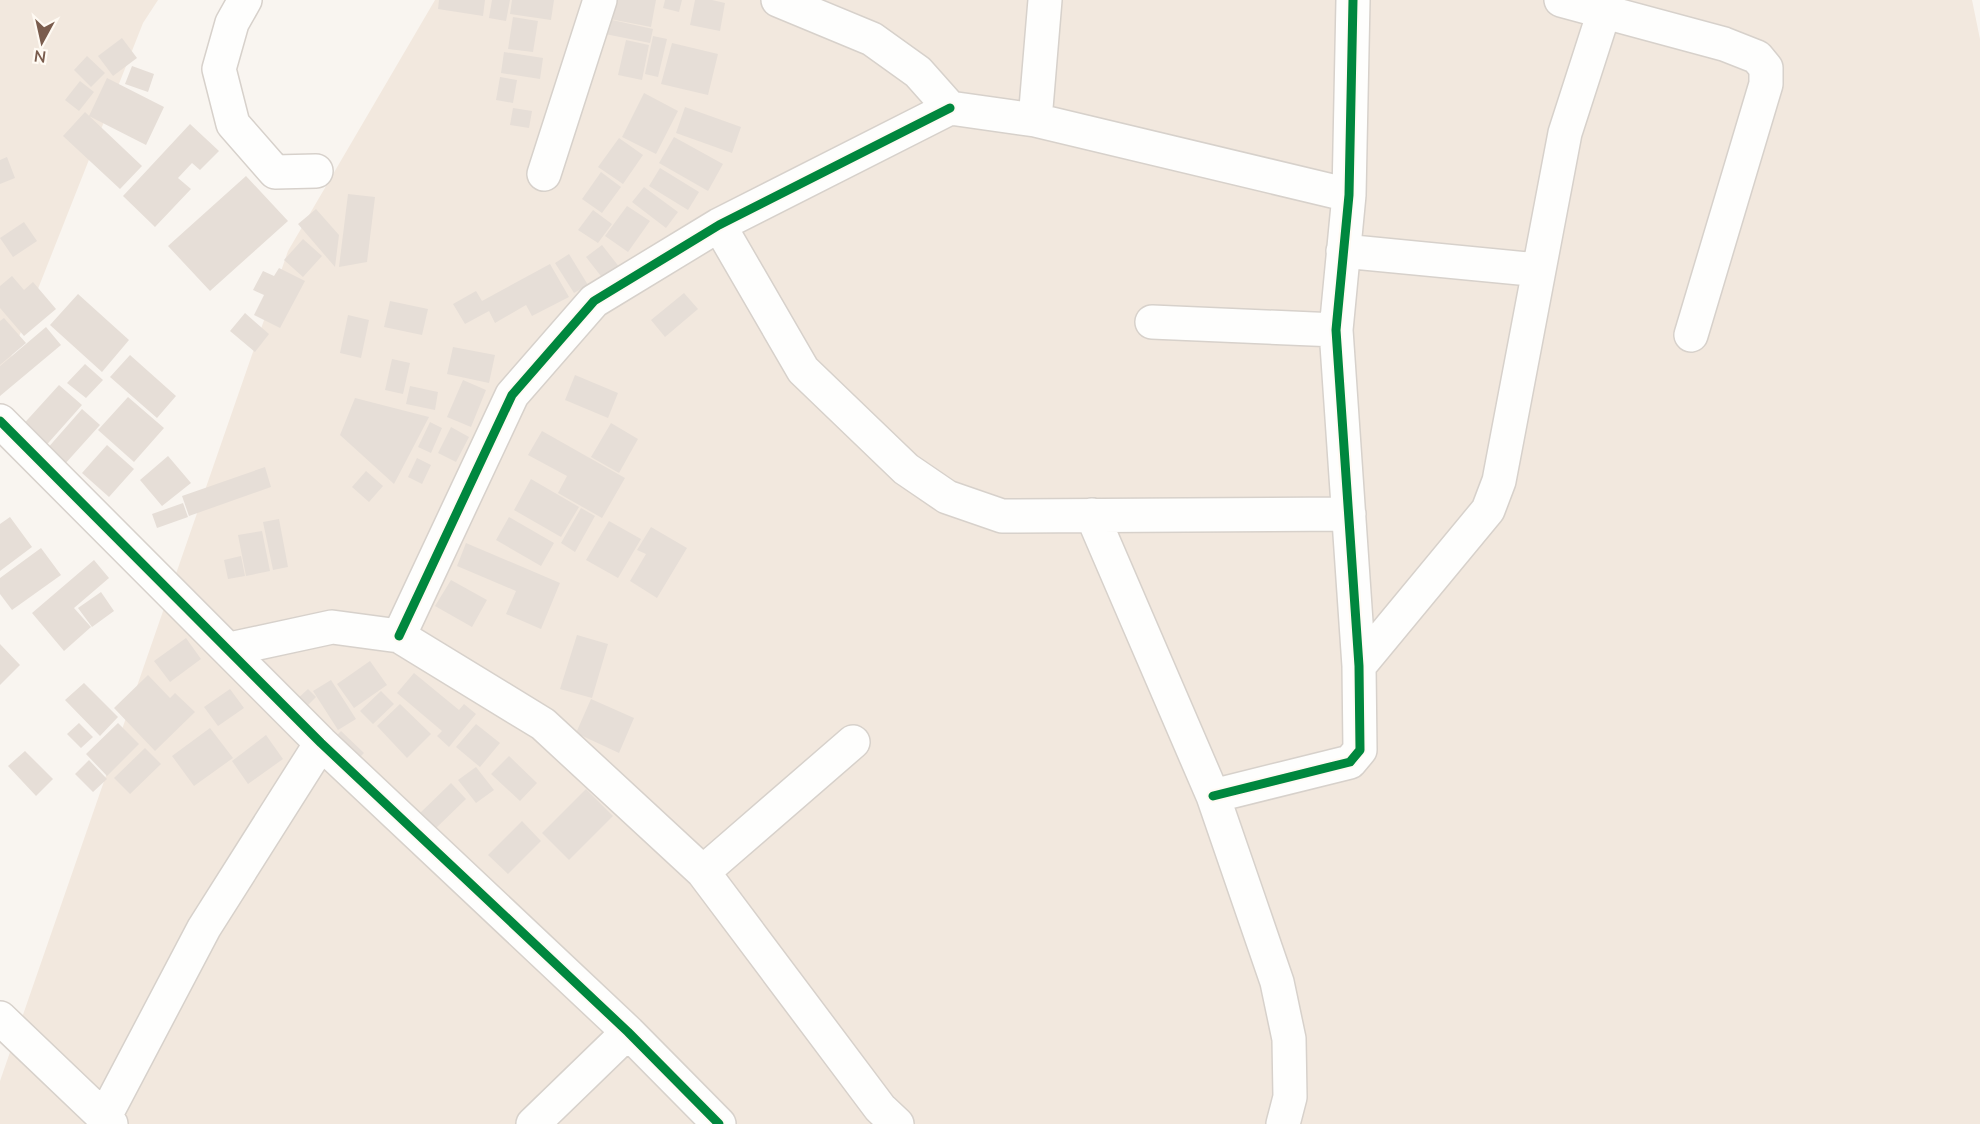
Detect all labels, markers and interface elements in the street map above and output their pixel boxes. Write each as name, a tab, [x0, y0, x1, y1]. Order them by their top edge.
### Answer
north arrow	[12, 12, 72, 72]
text: N	[33, 44, 48, 68]

